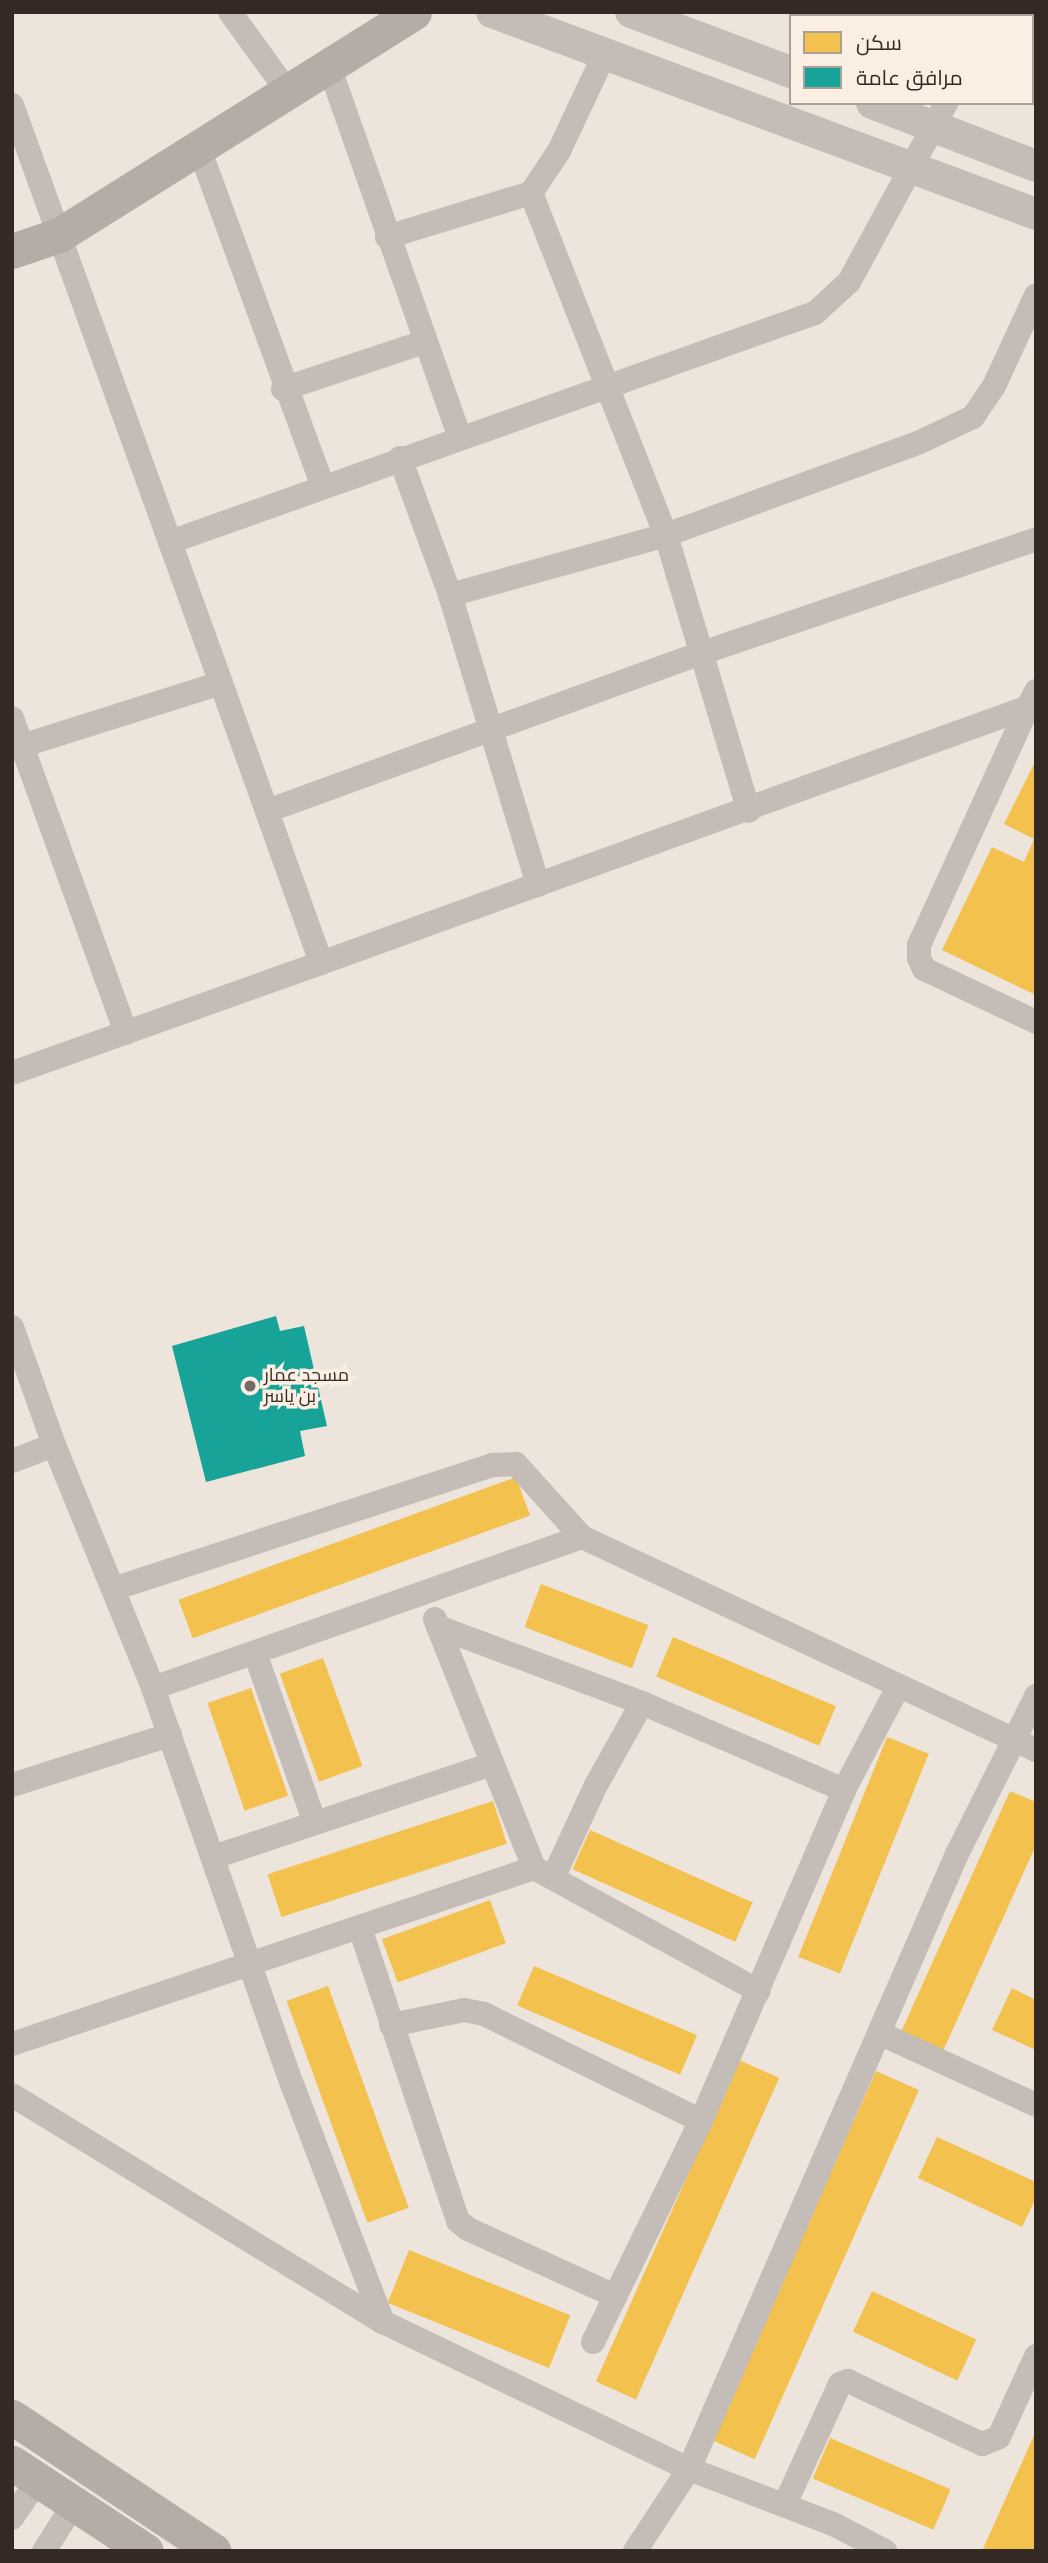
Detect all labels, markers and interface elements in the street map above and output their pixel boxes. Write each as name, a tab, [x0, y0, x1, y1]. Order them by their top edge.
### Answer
legend	[789, 14, 1034, 105]
text: سكن	[856, 29, 902, 57]
text: مرافق عامة	[856, 64, 963, 92]
place label: مسجد عمار بن ياسر	[264, 1365, 349, 1408]
marker: مسجد عمار بن ياسر	[242, 1378, 258, 1394]

